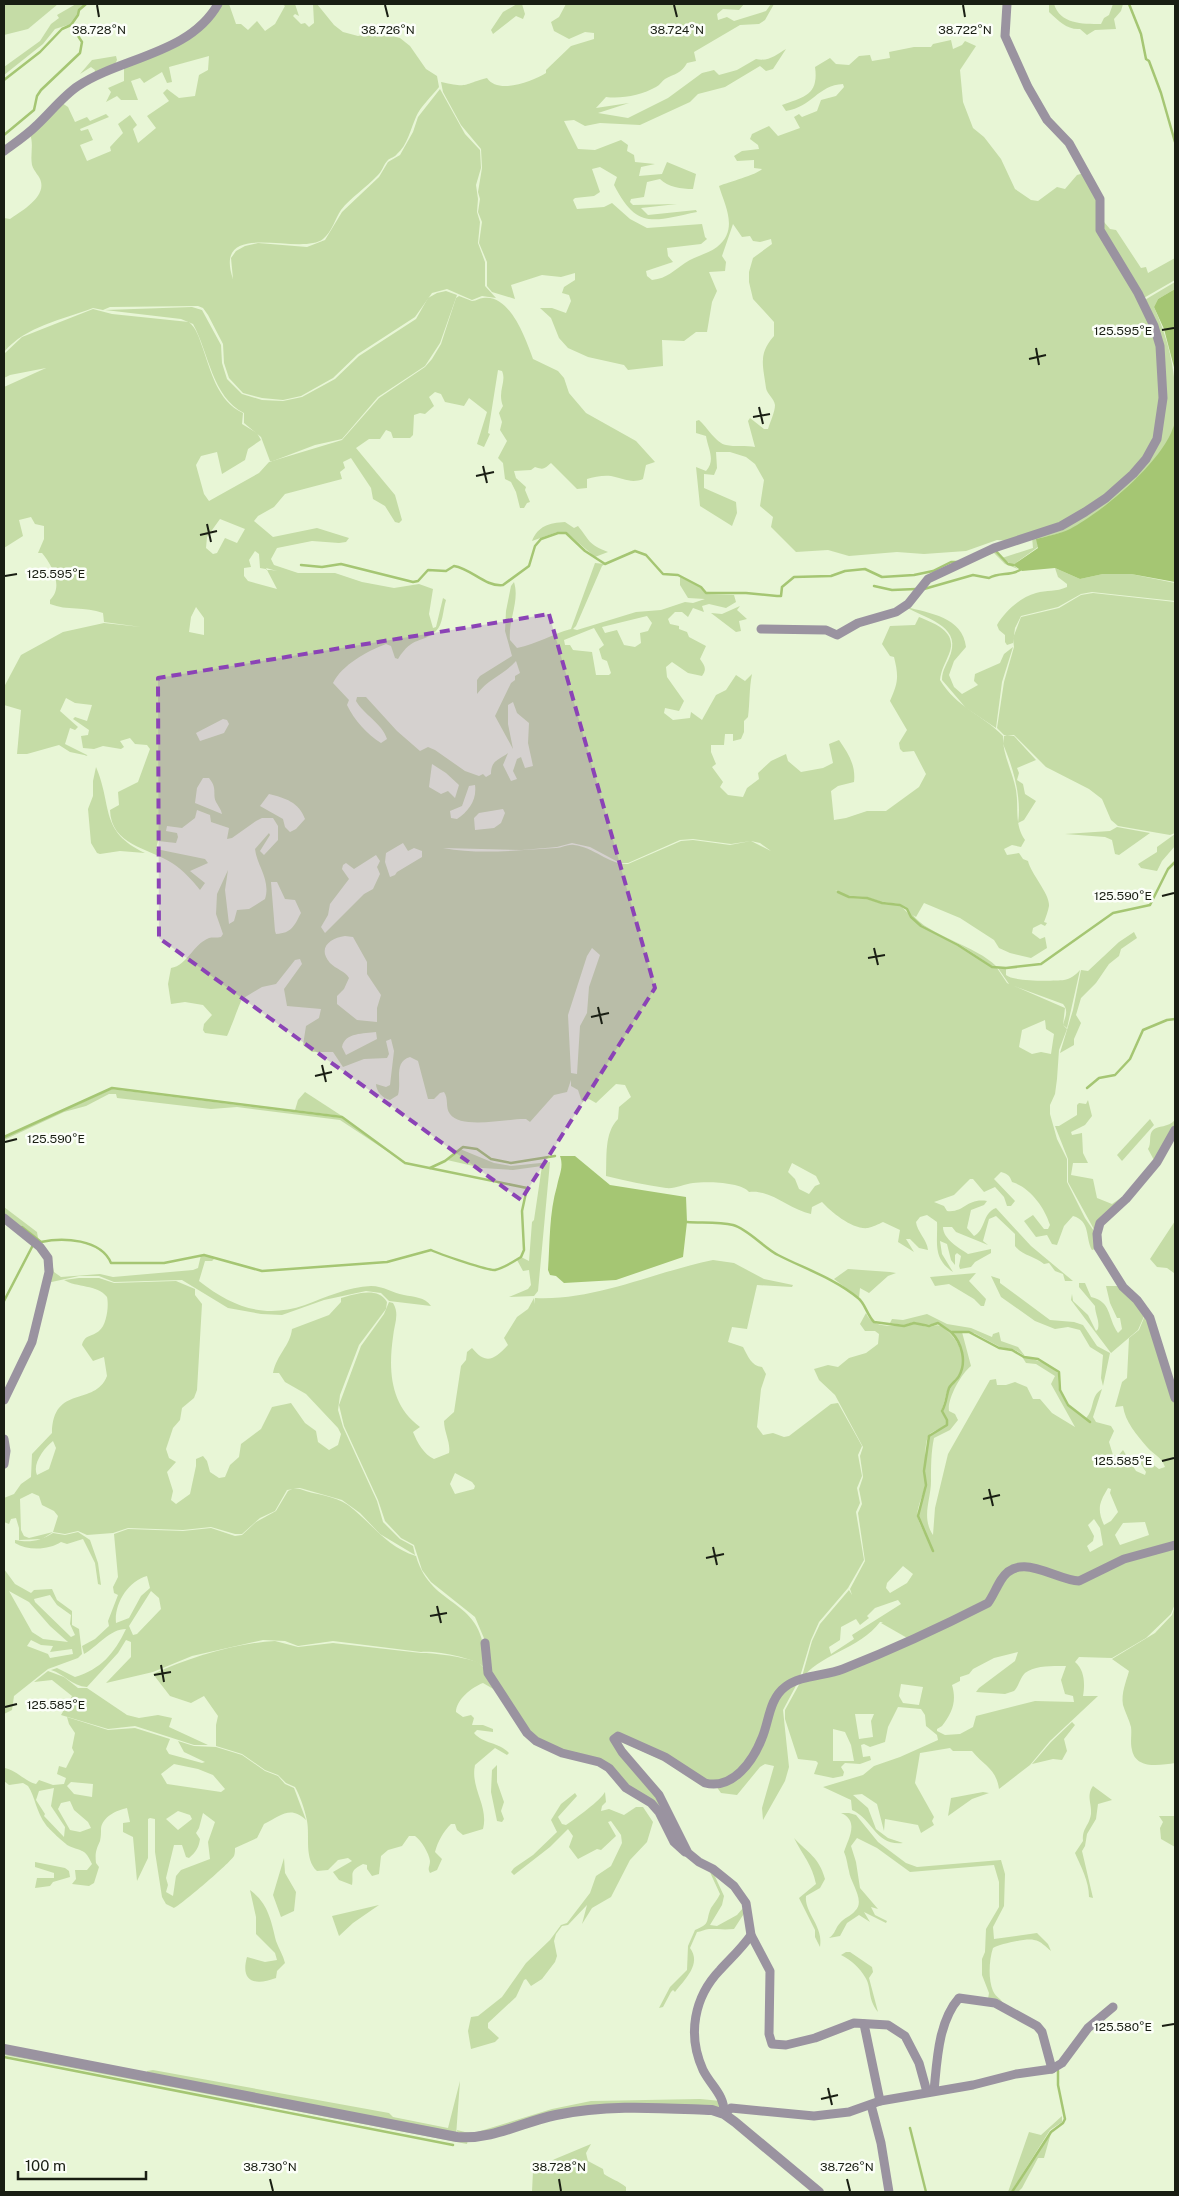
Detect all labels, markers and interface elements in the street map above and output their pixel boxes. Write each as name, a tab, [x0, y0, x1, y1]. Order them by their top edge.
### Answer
text: 38.728°N	[72, 23, 126, 37]
text: 38.726°N	[361, 23, 415, 37]
text: 38.724°N	[650, 23, 704, 37]
text: 38.722°N	[938, 23, 992, 37]
text: 125.595°E	[1094, 324, 1152, 338]
text: 125.595°E	[27, 567, 85, 581]
text: 125.590°E	[1094, 889, 1152, 903]
text: 125.590°E	[27, 1132, 85, 1146]
text: 125.585°E	[1094, 1454, 1152, 1468]
text: 125.585°E	[27, 1698, 85, 1712]
text: 125.580°E	[1094, 2020, 1152, 2034]
scale bar	[18, 2148, 145, 2180]
text: 100 m	[25, 2157, 66, 2174]
text: 38.730°N	[243, 2160, 297, 2174]
text: 38.728°N	[532, 2160, 586, 2174]
text: 38.726°N	[820, 2160, 874, 2174]

